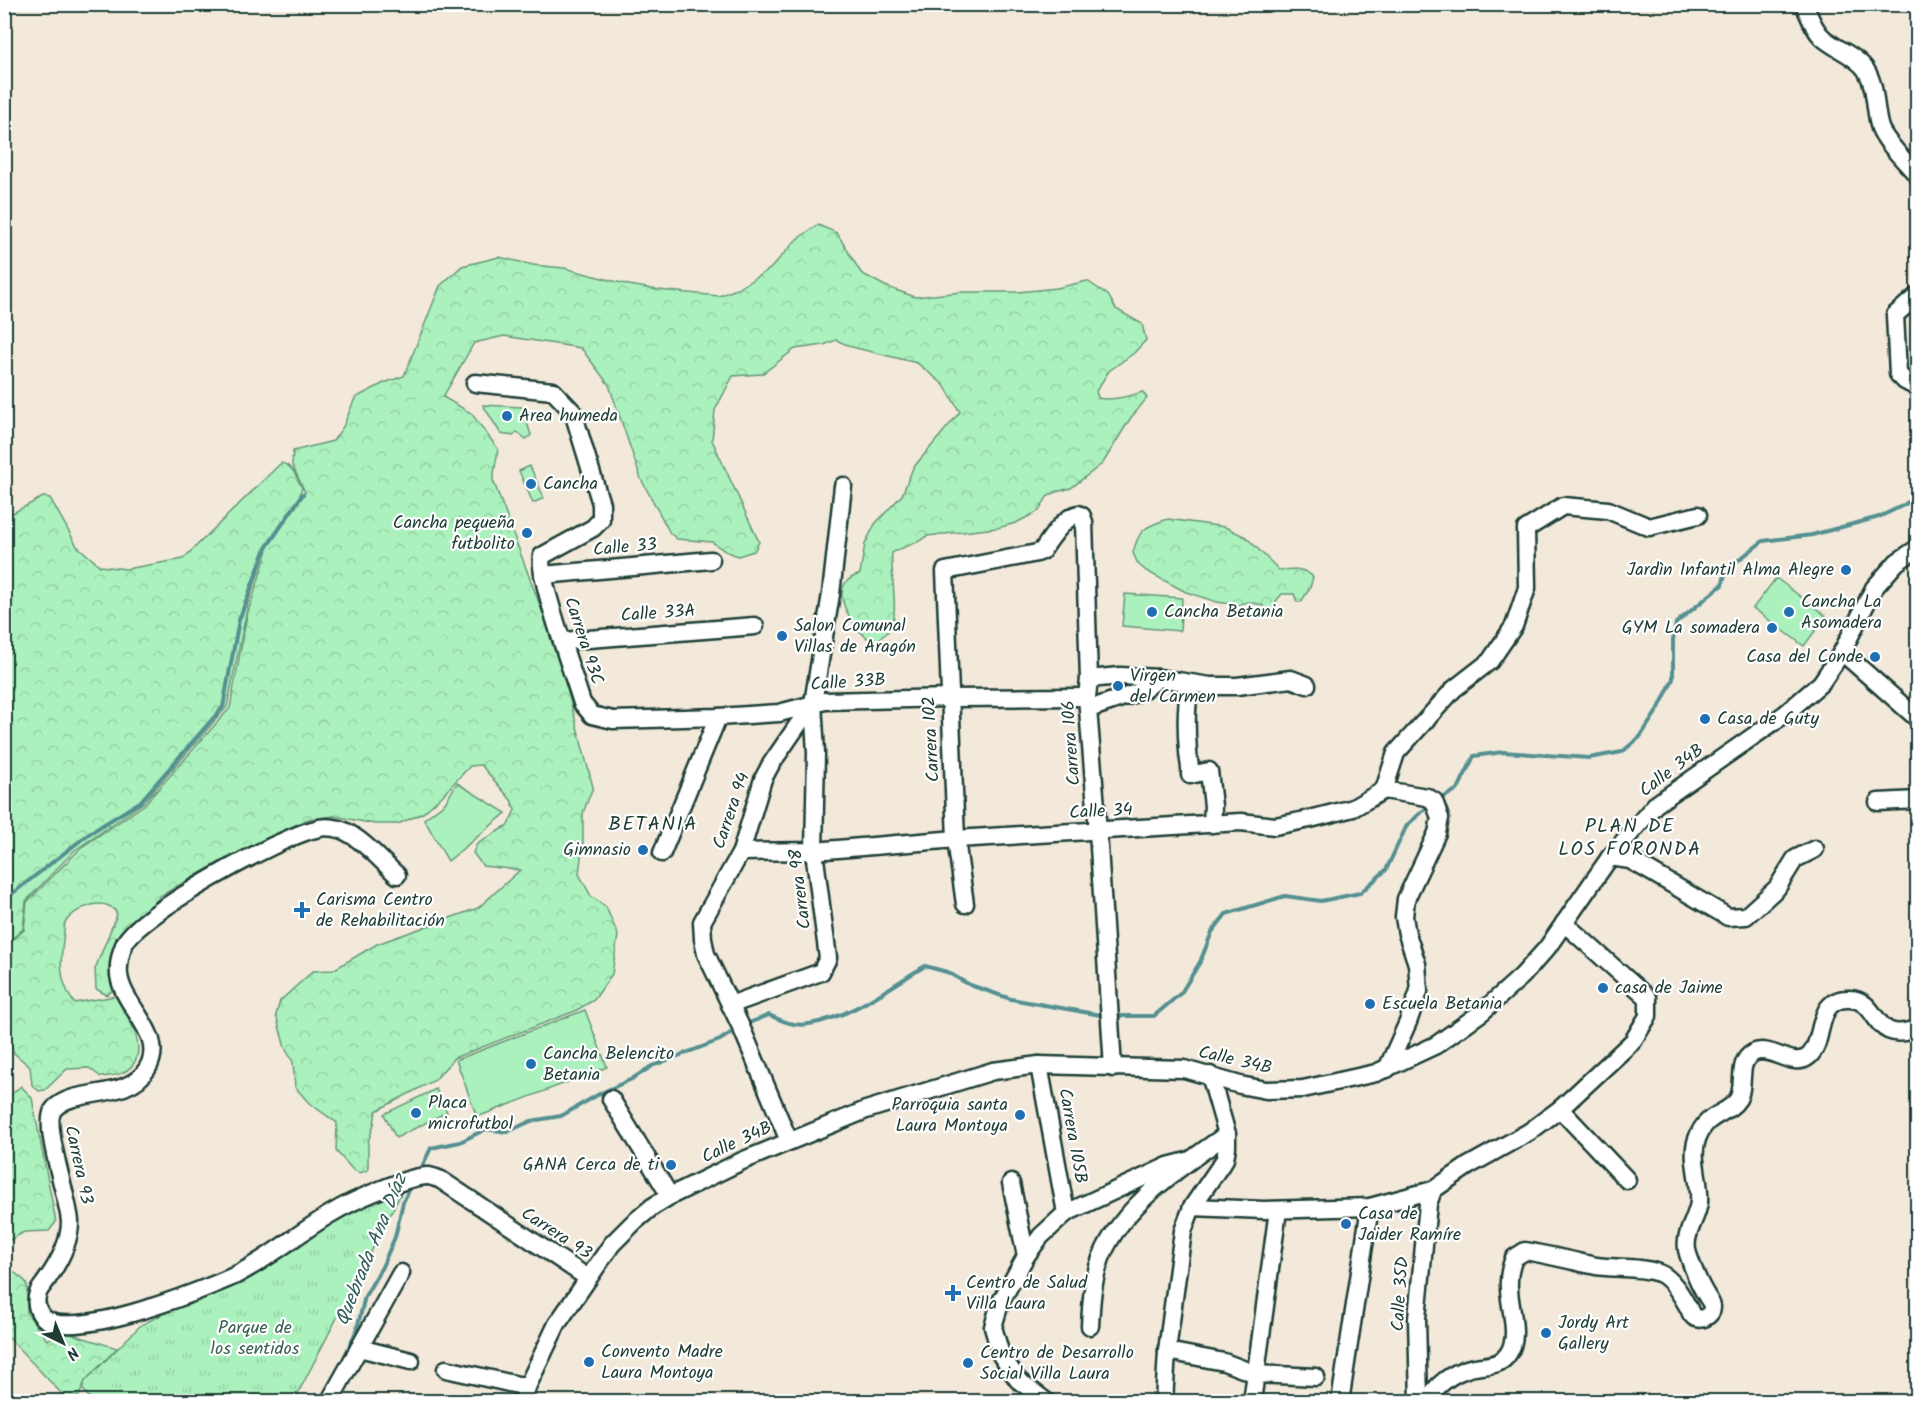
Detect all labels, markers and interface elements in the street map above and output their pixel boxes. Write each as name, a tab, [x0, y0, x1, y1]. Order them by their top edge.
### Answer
place label: Area humeda	[519, 402, 618, 431]
marker: Area humeda	[500, 409, 514, 423]
place label: Cancha	[543, 470, 598, 499]
marker: Cancha	[524, 477, 538, 491]
place label: Cancha pequeña futbolito	[393, 509, 515, 559]
marker: Cancha pequeña futbolito	[520, 526, 534, 540]
street label: Calle 33	[592, 531, 658, 565]
place label: Jardìn Infantil Alma Alegre	[1627, 556, 1834, 585]
marker: Jardìn Infantil Alma Alegre	[1839, 563, 1853, 577]
place label: Cancha La Asomadera	[1801, 588, 1882, 638]
street label: Carrera 93C	[555, 593, 611, 689]
street label: Calle 33A	[620, 597, 696, 631]
place label: Cancha Betania	[1164, 598, 1283, 627]
marker: Cancha Betania	[1145, 605, 1159, 619]
marker: Cancha La Asomadera	[1782, 605, 1796, 619]
place label: Salon Comunal Villas de Aragón	[794, 612, 916, 662]
place label: GYM La somadera	[1622, 614, 1760, 643]
marker: GYM La somadera	[1765, 621, 1779, 635]
marker: Salon Comunal Villas de Aragón	[775, 629, 789, 643]
place label: Casa del Conde	[1746, 643, 1863, 672]
marker: Casa del Conde	[1868, 650, 1882, 664]
place label: Virgen del Carmen	[1130, 662, 1216, 712]
street label: Calle 33B	[809, 666, 887, 700]
marker: Virgen del Carmen	[1111, 679, 1125, 693]
street label: Carrera 102	[915, 695, 949, 783]
street label: Carrera 106	[1055, 699, 1089, 787]
place label: Casa de Guty	[1717, 705, 1819, 734]
marker: Casa de Guty	[1698, 712, 1712, 726]
street label: Calle 34B	[1633, 737, 1711, 805]
street label: Carrera 94	[705, 769, 759, 853]
street label: Calle 34	[1069, 796, 1134, 828]
district label: BETANIA	[608, 809, 698, 841]
district label: PLAN DE LOS FORONDA	[1558, 811, 1702, 866]
place label: Gimnasio	[563, 836, 631, 865]
marker: Gimnasio	[636, 843, 650, 857]
street label: Carrera 98	[782, 847, 820, 931]
place label: Carisma Centro de Rehabilitación	[316, 886, 445, 936]
marker: Carisma Centro de Rehabilitación	[293, 901, 311, 919]
place label: casa de Jaime	[1615, 974, 1723, 1003]
marker: casa de Jaime	[1596, 981, 1610, 995]
place label: Escuela Betania	[1382, 990, 1502, 1019]
marker: Escuela Betania	[1363, 997, 1377, 1011]
street label: Calle 34B	[1195, 1038, 1275, 1084]
place label: Cancha Belencito Betania	[543, 1040, 674, 1090]
marker: Cancha Belencito Betania	[524, 1057, 538, 1071]
street label: Carrera 105B	[1049, 1086, 1095, 1186]
place label: Placa microfutbol	[428, 1089, 514, 1139]
place label: Parroquia santa Laura Montoya	[891, 1091, 1008, 1141]
marker: Placa microfutbol	[409, 1106, 423, 1120]
marker: Parroquia santa Laura Montoya	[1013, 1108, 1027, 1122]
street label: Calle 34B	[697, 1114, 777, 1172]
street label: Carrera 93	[56, 1123, 100, 1207]
place label: GANA Cerca de ti	[523, 1151, 660, 1180]
marker: GANA Cerca de ti	[664, 1158, 678, 1172]
water label: Quebrada Ana Díaz	[327, 1167, 418, 1331]
street label: Carrera 93	[515, 1200, 597, 1268]
place label: Casa de Jaider Ramíre	[1358, 1200, 1461, 1250]
marker: Casa de Jaider Ramíre	[1339, 1217, 1353, 1231]
street label: Calle 35D	[1384, 1255, 1418, 1332]
place label: Centro de Salud Villa Laura	[966, 1269, 1088, 1319]
marker: Centro de Salud Villa Laura	[944, 1284, 962, 1302]
place label: Jordy Art Gallery	[1558, 1309, 1630, 1359]
north arrow	[33, 1313, 93, 1373]
park label: Parque de los sentidos	[211, 1314, 300, 1364]
marker: Jordy Art Gallery	[1539, 1326, 1553, 1340]
place label: Convento Madre Laura Montoya	[601, 1338, 723, 1388]
place label: Centro de Desarrollo Social Villa Laura	[980, 1339, 1134, 1389]
text: N	[60, 1340, 84, 1365]
marker: Convento Madre Laura Montoya	[582, 1355, 596, 1369]
marker: Centro de Desarrollo Social Villa Laura	[961, 1356, 975, 1370]

